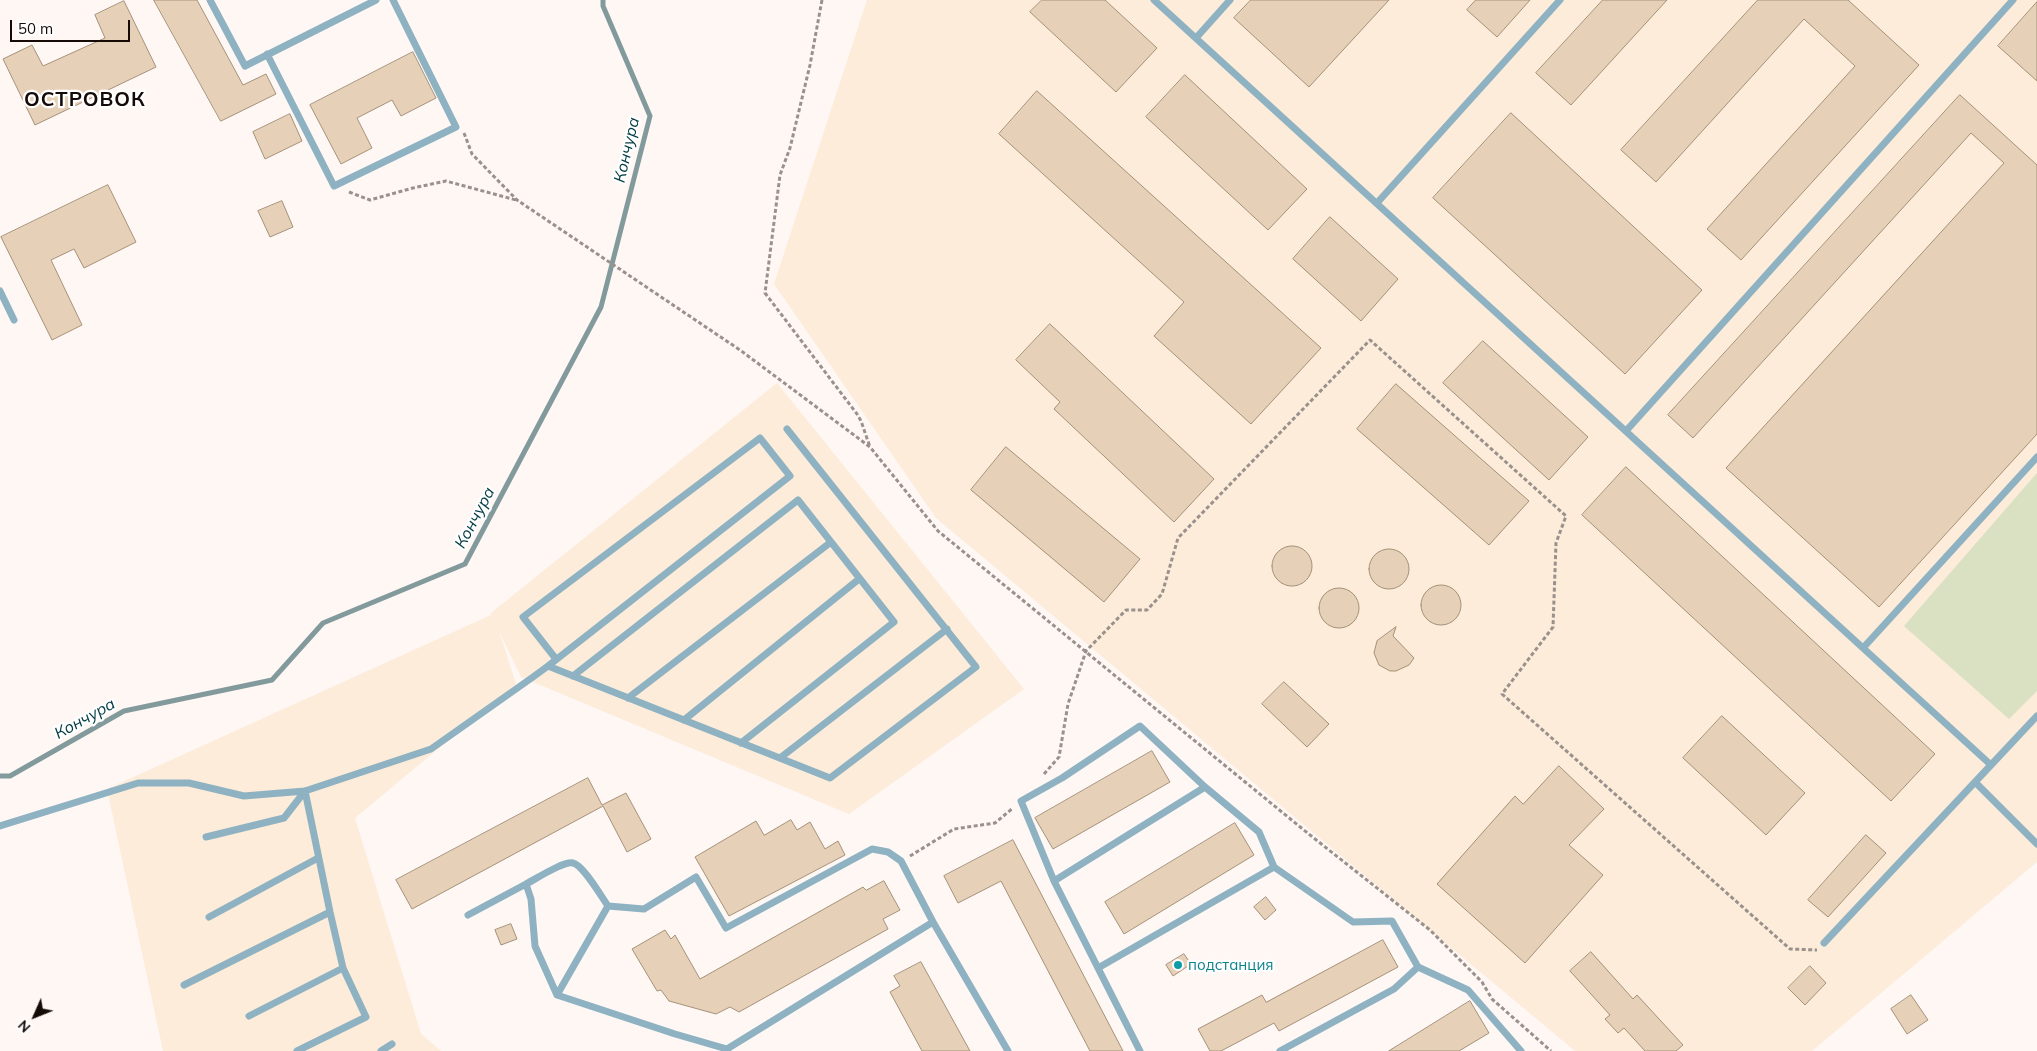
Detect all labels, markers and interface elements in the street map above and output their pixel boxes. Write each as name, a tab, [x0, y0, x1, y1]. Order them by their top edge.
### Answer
scale bar	[12, 10, 132, 42]
text: 50 m	[18, 19, 53, 38]
district label: ОСТРОВОК	[23, 88, 147, 112]
water label: Кончура	[610, 115, 644, 185]
water label: Кончура	[451, 484, 499, 552]
water label: Кончура	[51, 694, 119, 744]
place label: подстанция	[1188, 956, 1274, 974]
marker: подстанция	[1172, 959, 1184, 971]
north arrow	[10, 991, 60, 1041]
text: N	[14, 1016, 34, 1036]

